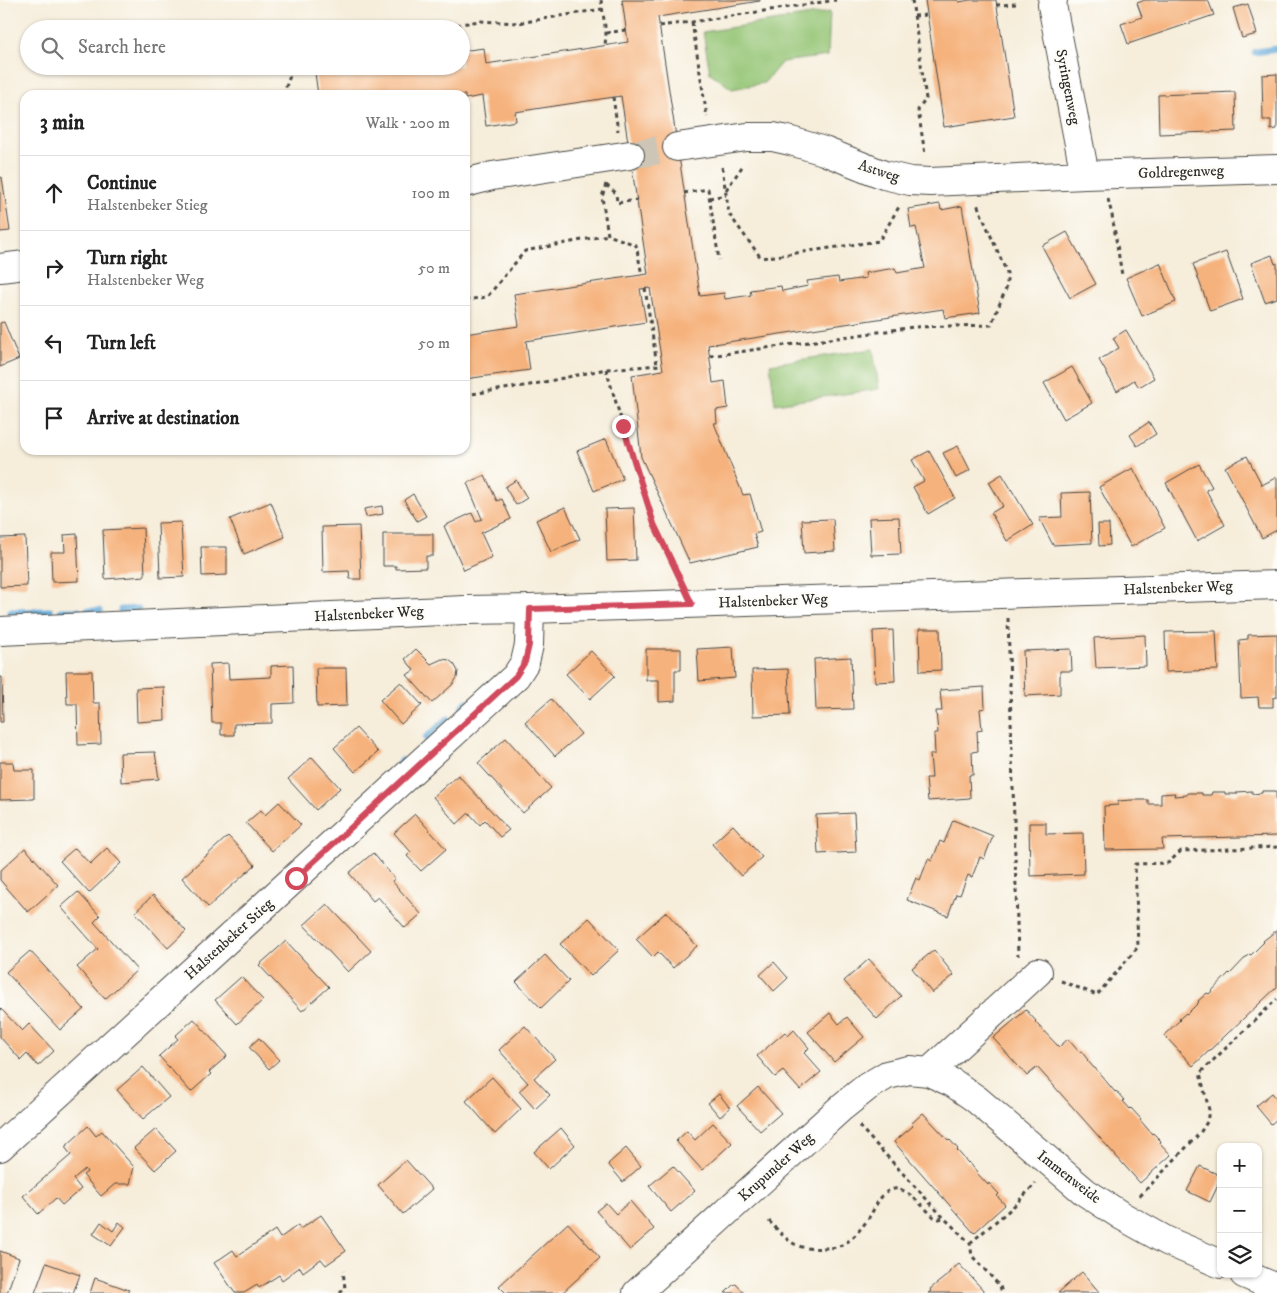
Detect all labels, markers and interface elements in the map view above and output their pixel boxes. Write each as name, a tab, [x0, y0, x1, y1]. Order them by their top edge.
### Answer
search box	[20, 20, 470, 75]
icon: search	[38, 34, 66, 62]
text: Search here	[78, 36, 166, 59]
street label: Syringenweg	[1051, 48, 1085, 127]
text: 3 min	[40, 110, 85, 136]
text: Walk · 200 m	[366, 113, 450, 133]
street label: Astweg	[856, 155, 903, 187]
street label: Goldregenweg	[1138, 161, 1225, 183]
text: Continue	[87, 172, 157, 195]
icon: ahead	[40, 179, 68, 207]
text: 100 m	[412, 183, 450, 203]
text: Halstenbeker Stieg	[87, 195, 207, 215]
text: Turn right	[87, 247, 167, 270]
icon: right	[40, 254, 68, 282]
text: 50 m	[418, 258, 450, 278]
text: Halstenbeker Weg	[87, 270, 204, 290]
icon: left	[40, 329, 68, 357]
text: Turn left	[87, 332, 156, 355]
text: 50 m	[418, 333, 450, 353]
icon: arrive	[40, 404, 68, 432]
text: Arrive at destination	[87, 407, 239, 430]
route end	[612, 415, 635, 438]
street label: Halstenbeker Weg	[1123, 577, 1234, 599]
street label: Halstenbeker Weg	[718, 590, 829, 612]
street label: Halstenbeker Weg	[314, 602, 425, 626]
route start	[285, 867, 308, 890]
street label: Halstenbeker Stieg	[181, 894, 278, 984]
street label: Krupunder Weg	[734, 1128, 818, 1206]
map controls	[1217, 1143, 1262, 1278]
button: +	[1217, 1143, 1262, 1188]
street label: Immenweide	[1033, 1146, 1105, 1208]
button: −	[1217, 1188, 1262, 1233]
button: layers	[1217, 1233, 1262, 1278]

